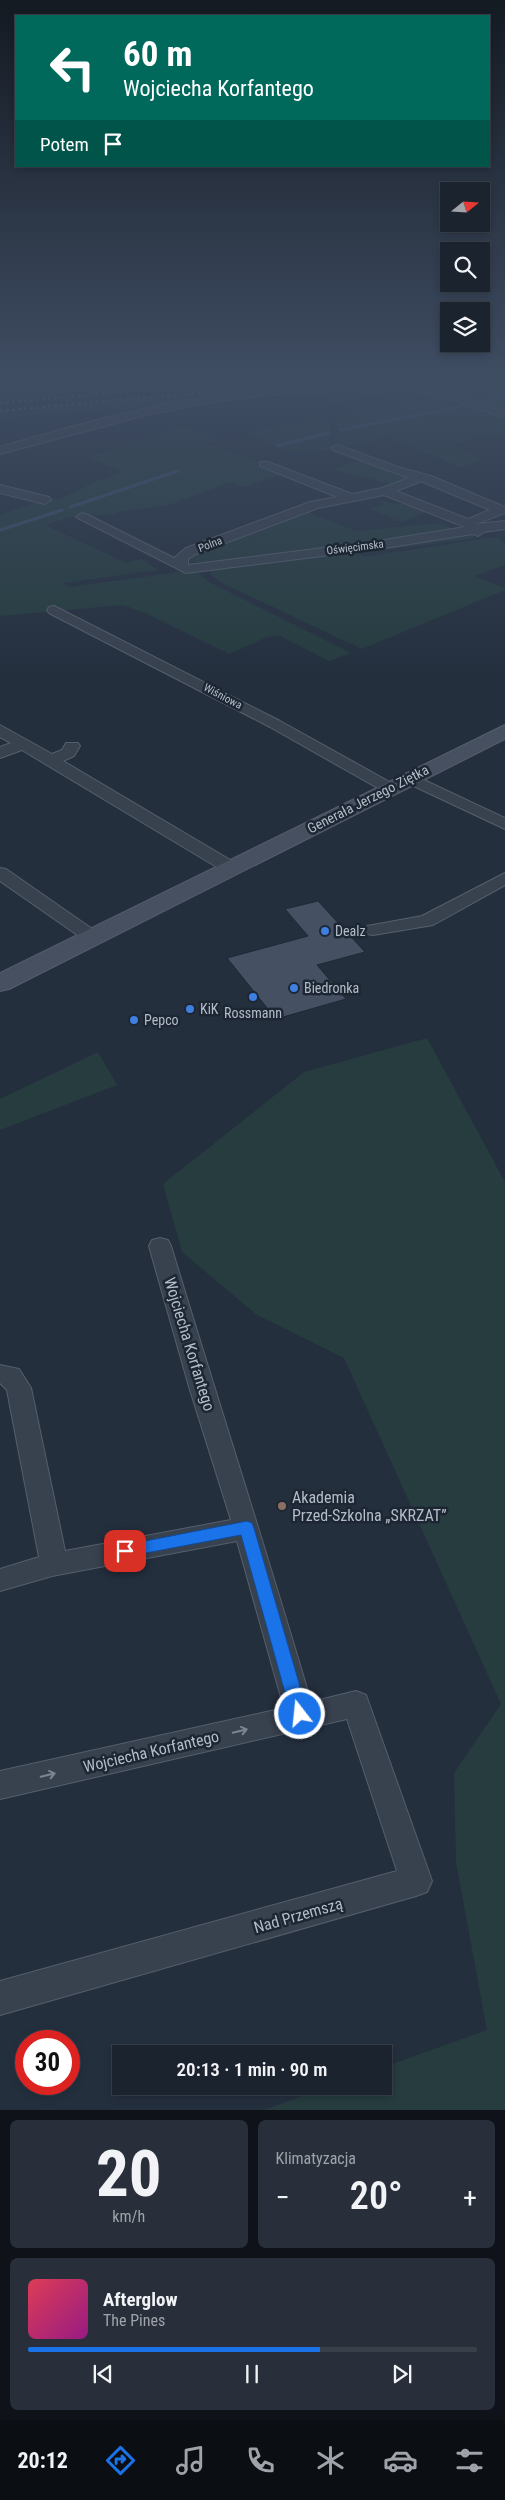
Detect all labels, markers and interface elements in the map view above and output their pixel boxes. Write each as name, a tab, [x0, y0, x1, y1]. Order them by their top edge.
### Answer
text: 60 m	[123, 34, 192, 75]
icon: left	[40, 35, 105, 100]
text: Wojciecha Korfantego	[123, 76, 314, 101]
icon: arrive	[99, 130, 127, 158]
text: Potem	[40, 133, 89, 156]
north arrow	[440, 182, 490, 232]
map controls	[440, 182, 490, 352]
button: search	[440, 242, 490, 292]
button: layers	[440, 302, 490, 352]
street label: Polna	[196, 534, 224, 555]
street label: Oświęcimska	[326, 538, 384, 557]
street label: Wiśniowa	[201, 681, 244, 712]
street label: Generała Jerzego Ziętka	[305, 761, 431, 837]
place label: Dealz	[335, 923, 366, 939]
marker: Dealz	[319, 925, 331, 937]
place label: Biedronka	[304, 980, 359, 996]
marker: Biedronka	[288, 982, 300, 994]
marker: Rossmann	[247, 991, 259, 1003]
place label: KiK	[200, 1001, 219, 1017]
marker: KiK	[184, 1003, 196, 1015]
place label: Rossmann	[224, 1005, 282, 1021]
place label: Pepco	[144, 1012, 179, 1028]
marker: Pepco	[128, 1014, 140, 1026]
street label: Wojciecha Korfantego	[160, 1275, 219, 1413]
place label: Akademia Przed-Szkolna „SKRZAT”	[292, 1488, 447, 1525]
marker: Akademia Przed-Szkolna „SKRZAT”	[276, 1500, 288, 1512]
pin	[104, 1530, 146, 1572]
icon: arrive	[111, 1537, 139, 1565]
position arrow	[273, 1687, 325, 1739]
one-way arrow	[232, 1726, 248, 1735]
street label: Wojciecha Korfantego	[81, 1727, 221, 1776]
one-way arrow	[39, 1770, 55, 1779]
street label: Nad Przemszą	[252, 1894, 345, 1937]
speed limit sign: 30	[15, 2030, 80, 2095]
text: 20:13 · 1 min · 90 m	[177, 2058, 327, 2081]
text: 20	[96, 2136, 162, 2212]
text: Klimatyzacja	[276, 2149, 356, 2168]
text: 20°	[350, 2174, 403, 2218]
text: −	[276, 2181, 290, 2214]
text: +	[463, 2181, 477, 2214]
text: km/h	[112, 2207, 145, 2226]
text: Afterglow	[103, 2288, 177, 2311]
text: The Pines	[103, 2311, 165, 2330]
icon: previous	[89, 2360, 117, 2388]
icon: pause	[238, 2360, 266, 2388]
icon: next	[388, 2360, 416, 2388]
icon: directions	[103, 2443, 138, 2478]
icon: music	[173, 2443, 208, 2478]
icon: phone	[243, 2443, 278, 2478]
icon: climate	[313, 2443, 348, 2478]
icon: car	[383, 2443, 418, 2478]
icon: filters	[452, 2443, 487, 2478]
text: 20:12	[17, 2448, 68, 2473]

